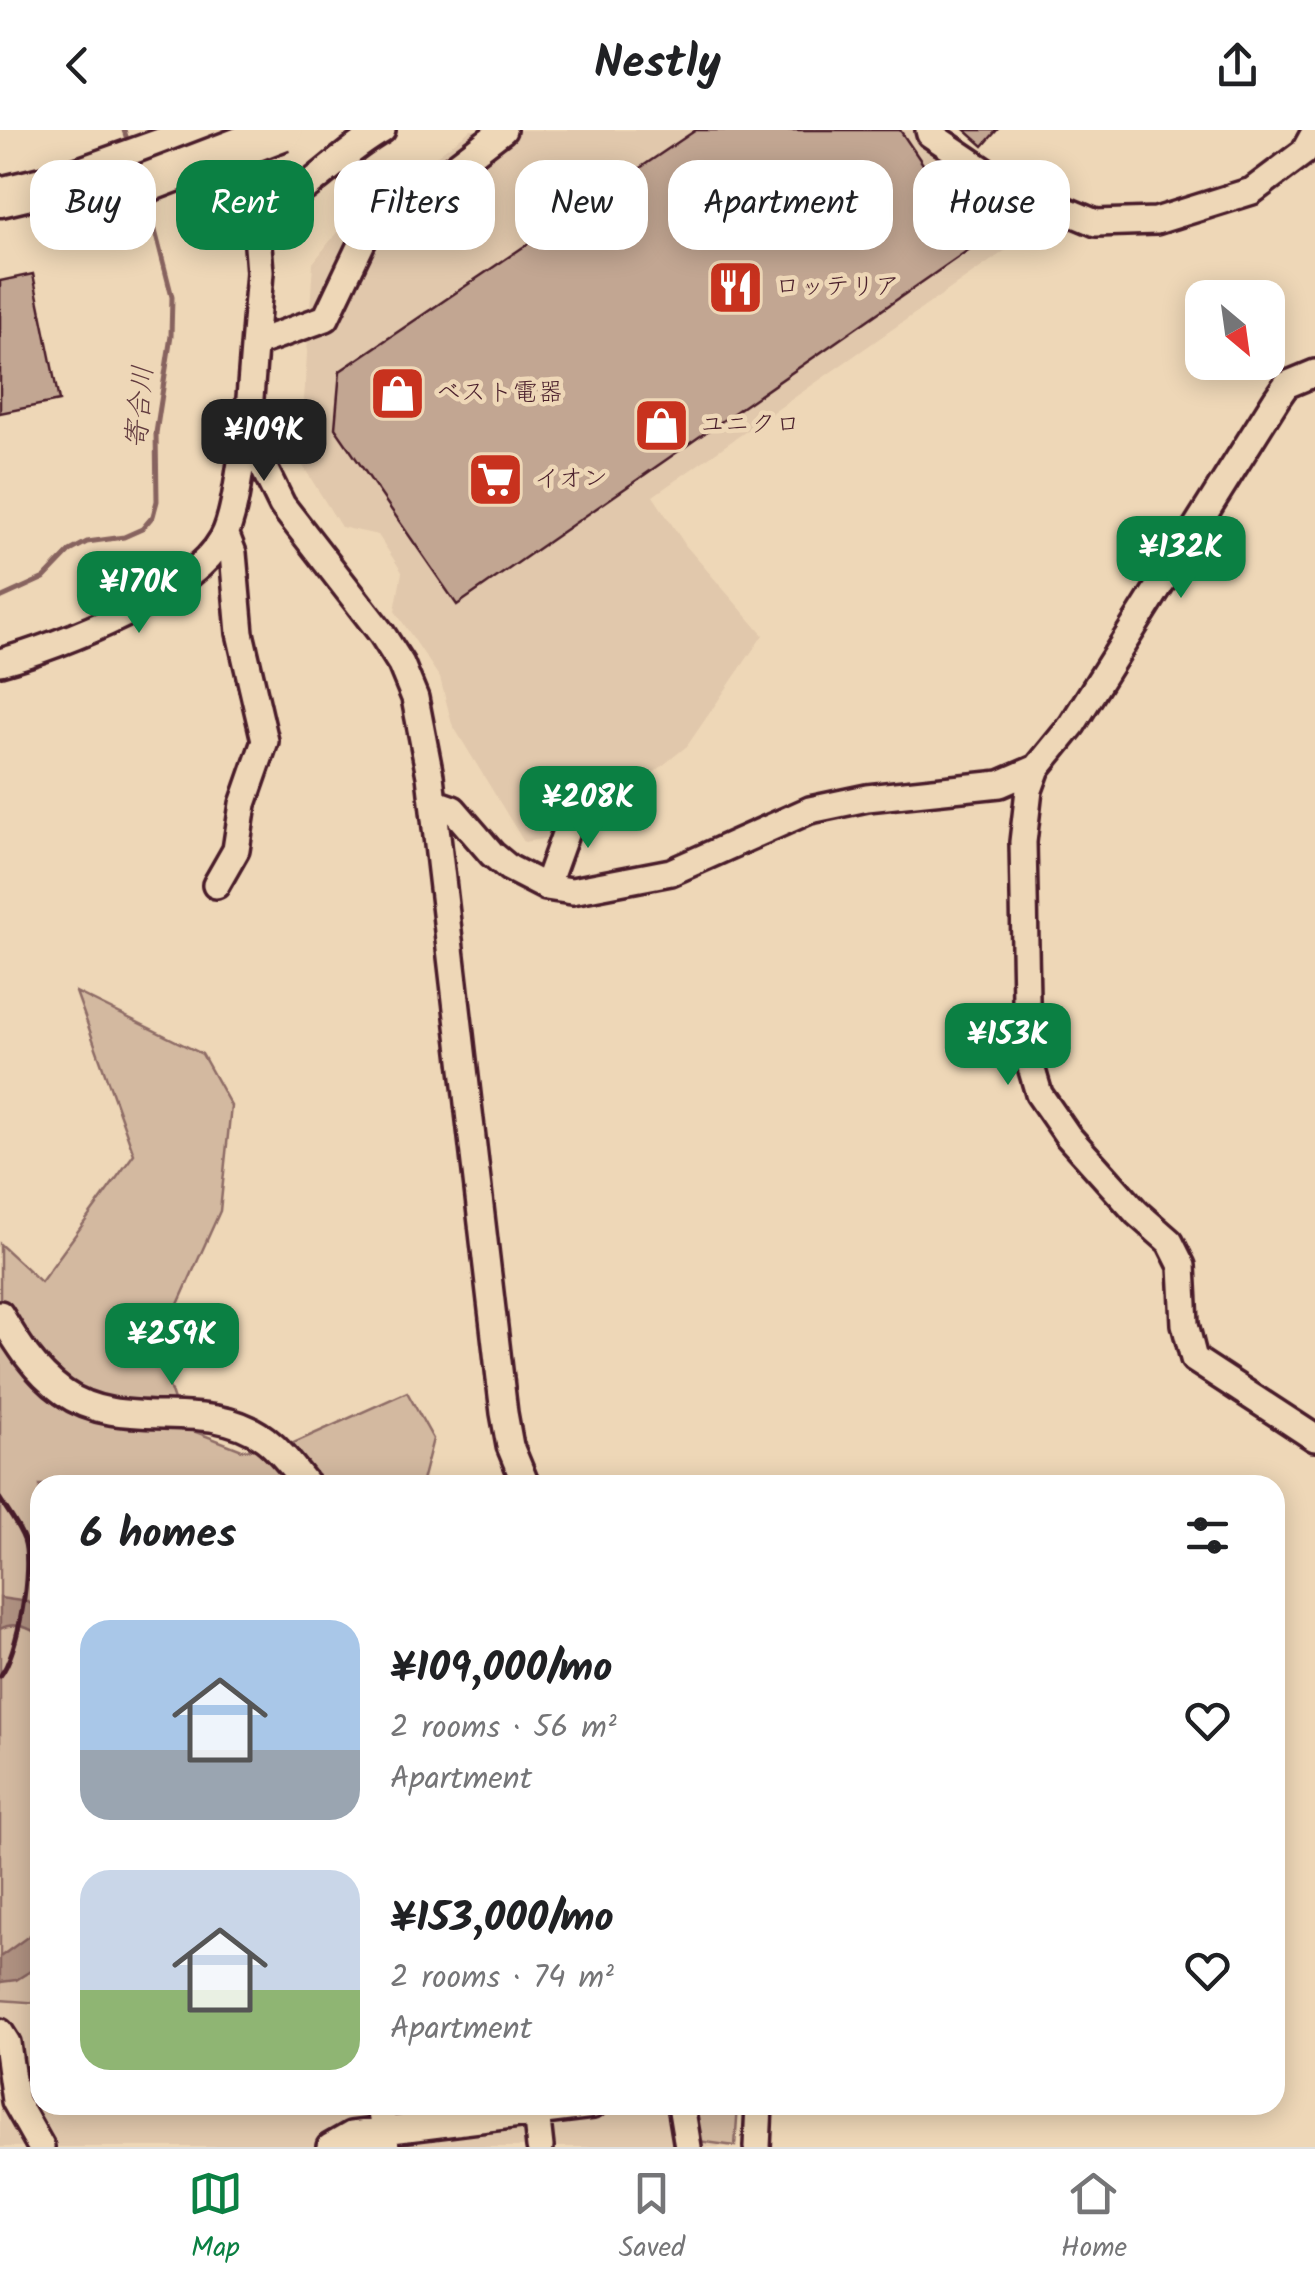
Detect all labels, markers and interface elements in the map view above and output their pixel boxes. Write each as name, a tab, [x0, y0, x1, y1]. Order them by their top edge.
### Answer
text: Nestly	[594, 29, 721, 101]
icon: back	[50, 38, 105, 93]
icon: share	[1210, 38, 1265, 93]
chip: Buy	[30, 160, 156, 250]
chip: Rent	[176, 160, 314, 250]
chip: Filters	[334, 160, 495, 250]
chip: New	[515, 160, 648, 250]
chip: Apartment	[668, 160, 893, 250]
chip: House	[913, 160, 1070, 250]
restaurant icon: ロッテリア	[706, 257, 766, 317]
place label: ロッテリア	[775, 267, 900, 307]
north arrow	[1185, 280, 1285, 380]
map controls	[1185, 280, 1285, 380]
water label: 寄合川	[115, 363, 167, 451]
shop icon: ベスト電器	[367, 363, 427, 423]
place label: ベスト電器	[436, 373, 563, 413]
shop icon: ユニクロ	[631, 395, 691, 455]
pin: ¥109K	[194, 399, 334, 484]
place label: ユニクロ	[700, 405, 801, 445]
text: ¥109K	[223, 406, 305, 457]
supermarket icon: イオン	[465, 449, 525, 509]
place label: イオン	[534, 459, 608, 499]
pin: ¥132K	[1111, 516, 1251, 601]
text: ¥132K	[1139, 523, 1223, 574]
pin: ¥170K	[69, 551, 209, 636]
text: ¥170K	[99, 558, 179, 609]
pin: ¥208K	[518, 766, 658, 851]
text: ¥208K	[542, 773, 634, 824]
pin: ¥153K	[938, 1003, 1078, 1088]
text: ¥153K	[967, 1010, 1049, 1061]
pin: ¥259K	[102, 1303, 242, 1388]
text: ¥259K	[127, 1310, 217, 1361]
text: 6 homes	[80, 1502, 236, 1569]
icon: filters	[1180, 1508, 1235, 1563]
text: ¥109,000/mo	[390, 1636, 612, 1703]
icon: home	[160, 1660, 280, 1780]
icon: heart	[1180, 1693, 1235, 1748]
text: 2 rooms · 56 m²	[390, 1703, 617, 1754]
text: Apartment	[390, 1754, 532, 1805]
text: ¥153,000/mo	[390, 1886, 614, 1953]
icon: home	[160, 1910, 280, 2030]
icon: heart	[1180, 1943, 1235, 1998]
text: 2 rooms · 74 m²	[390, 1953, 614, 2004]
text: Apartment	[390, 2004, 532, 2055]
tab: Map	[188, 2166, 243, 2271]
tab: Saved	[619, 2166, 685, 2271]
tab: Home	[1061, 2166, 1127, 2271]

